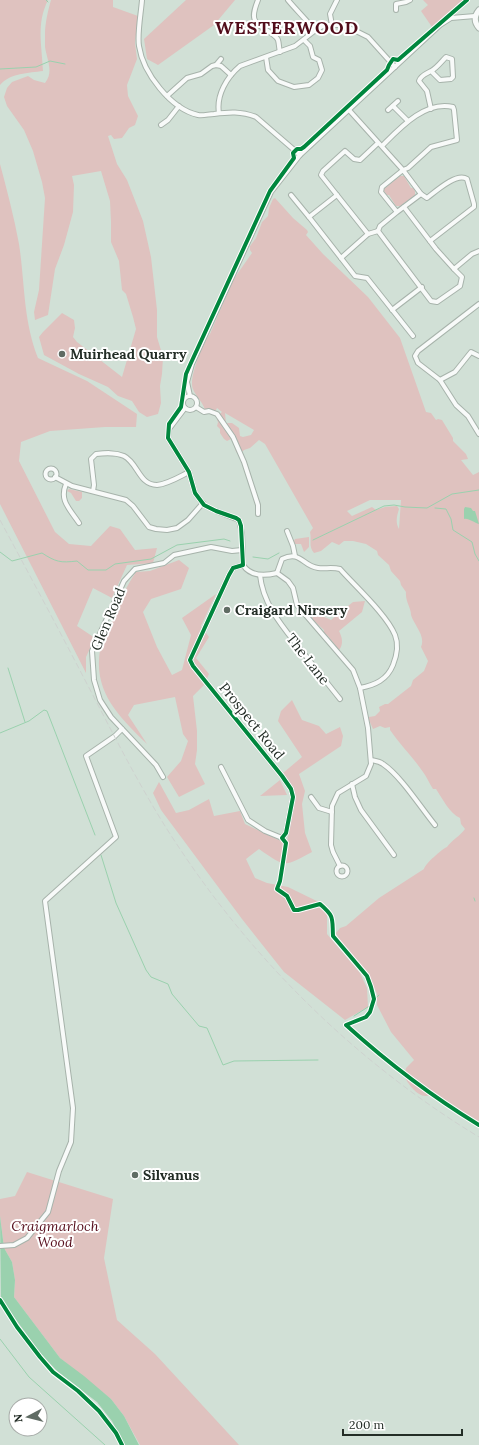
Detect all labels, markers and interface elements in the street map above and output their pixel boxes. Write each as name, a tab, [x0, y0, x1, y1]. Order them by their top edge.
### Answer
district label: WESTERWOOD	[215, 16, 359, 39]
place label: Muirhead Quarry	[70, 345, 187, 363]
marker: Muirhead Quarry	[57, 349, 67, 359]
street label: Glen Road	[87, 585, 129, 653]
place label: Craigard Nirsery	[235, 601, 348, 619]
marker: Craigard Nirsery	[222, 605, 232, 615]
street label: The Lane	[282, 630, 334, 689]
street label: Prospect Road	[215, 679, 289, 763]
place label: Silvanus	[143, 1166, 199, 1184]
marker: Silvanus	[130, 1170, 140, 1180]
park label: Craigmarloch Wood	[11, 1217, 99, 1251]
north arrow	[8, 1397, 48, 1437]
scale bar	[343, 1411, 462, 1437]
text: N	[11, 1413, 26, 1423]
text: 200 m	[349, 1417, 385, 1432]

